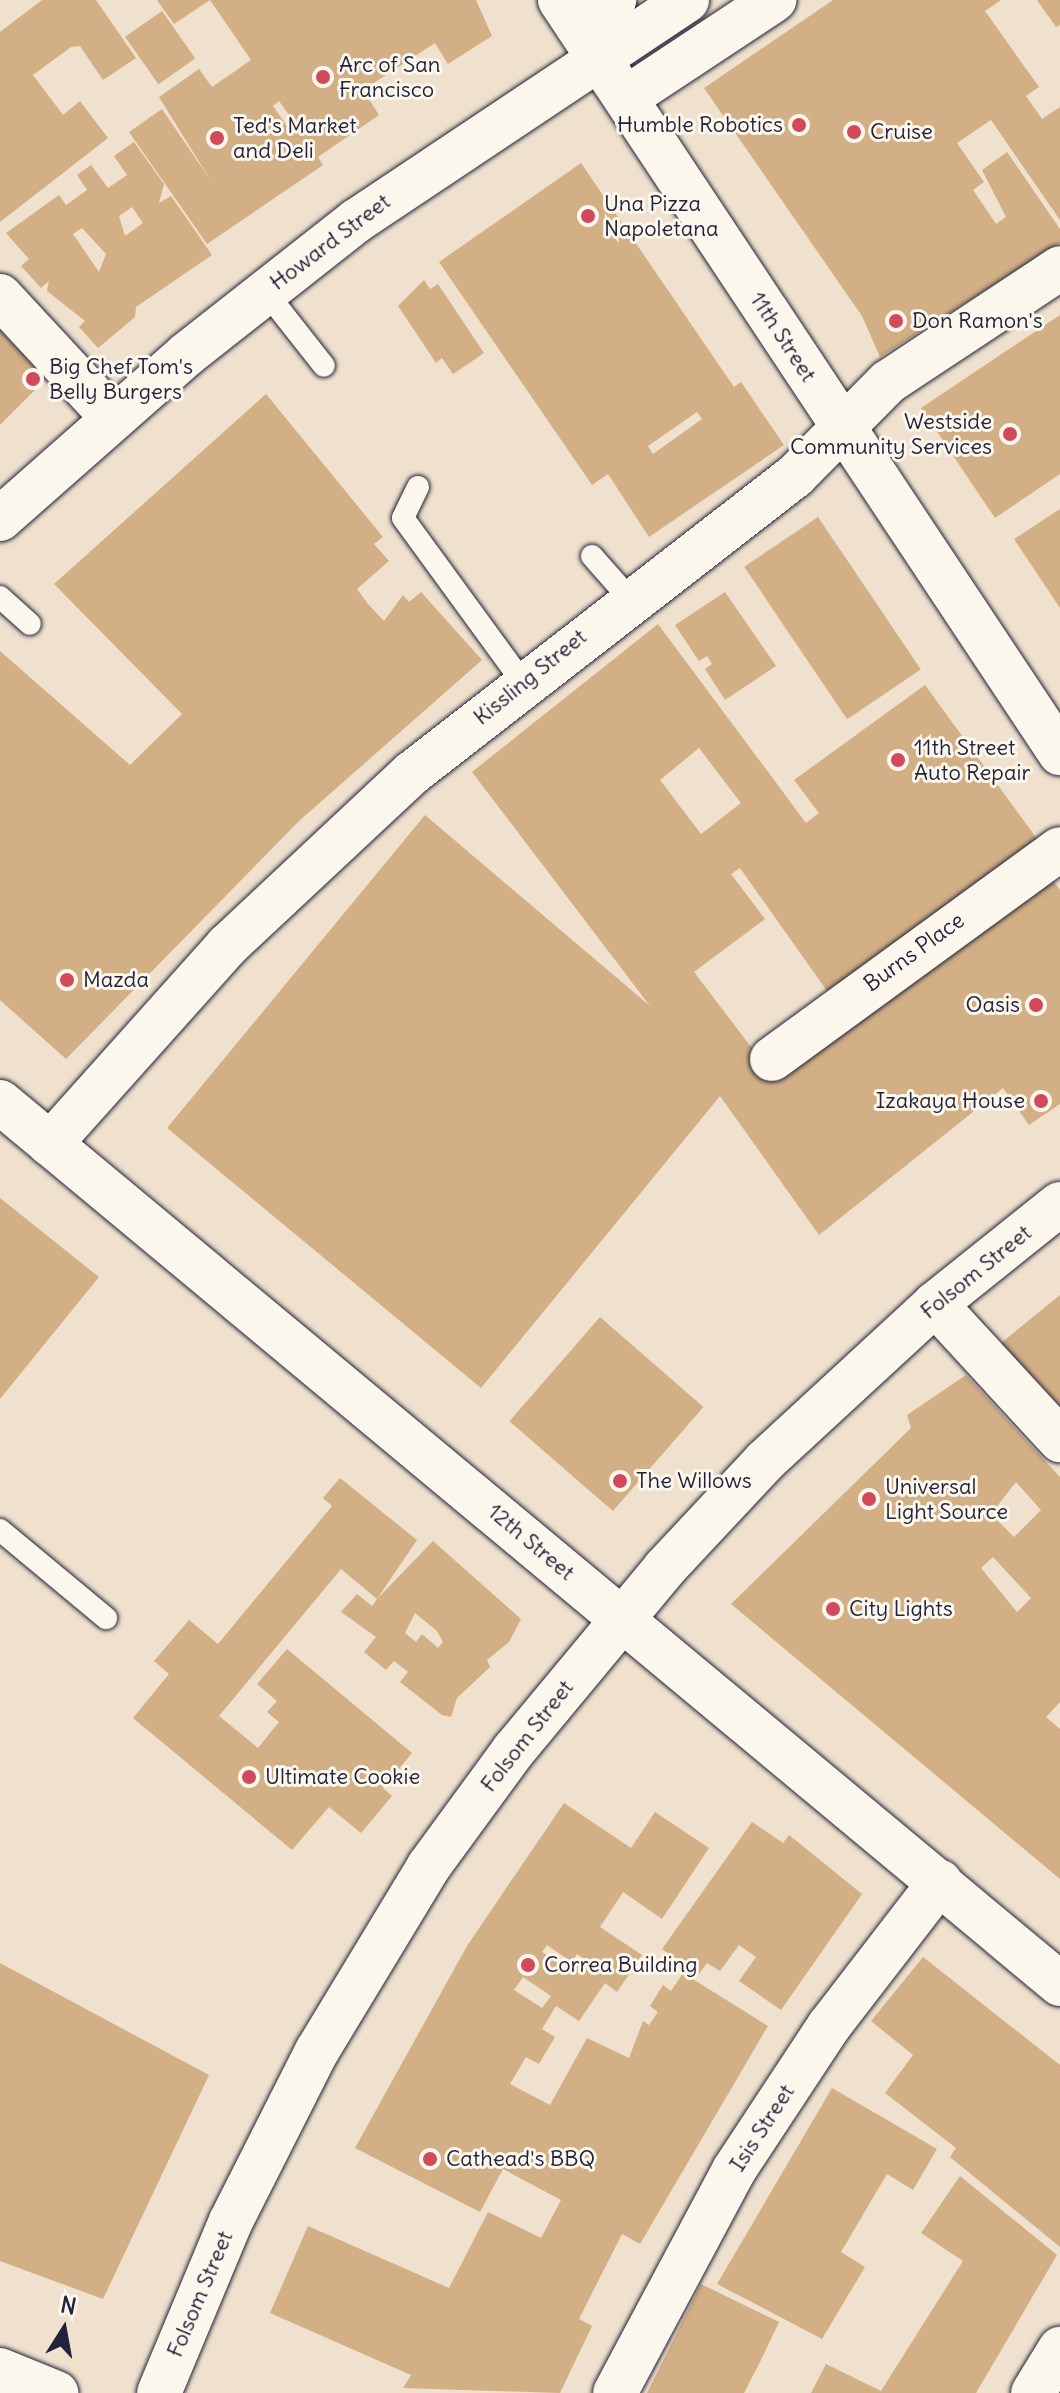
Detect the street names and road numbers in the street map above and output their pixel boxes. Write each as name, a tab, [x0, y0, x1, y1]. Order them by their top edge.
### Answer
street label: Howard Street	[265, 188, 395, 296]
street label: 11th Street	[744, 287, 822, 387]
street label: Kissling Street	[468, 624, 592, 730]
street label: Burns Place	[859, 907, 969, 997]
street label: Folsom Street	[915, 1219, 1037, 1325]
street label: 12th Street	[482, 1498, 580, 1586]
street label: Folsom Street	[475, 1675, 579, 1797]
street label: Isis Street	[724, 2080, 800, 2176]
street label: Folsom Street	[162, 2227, 238, 2361]

